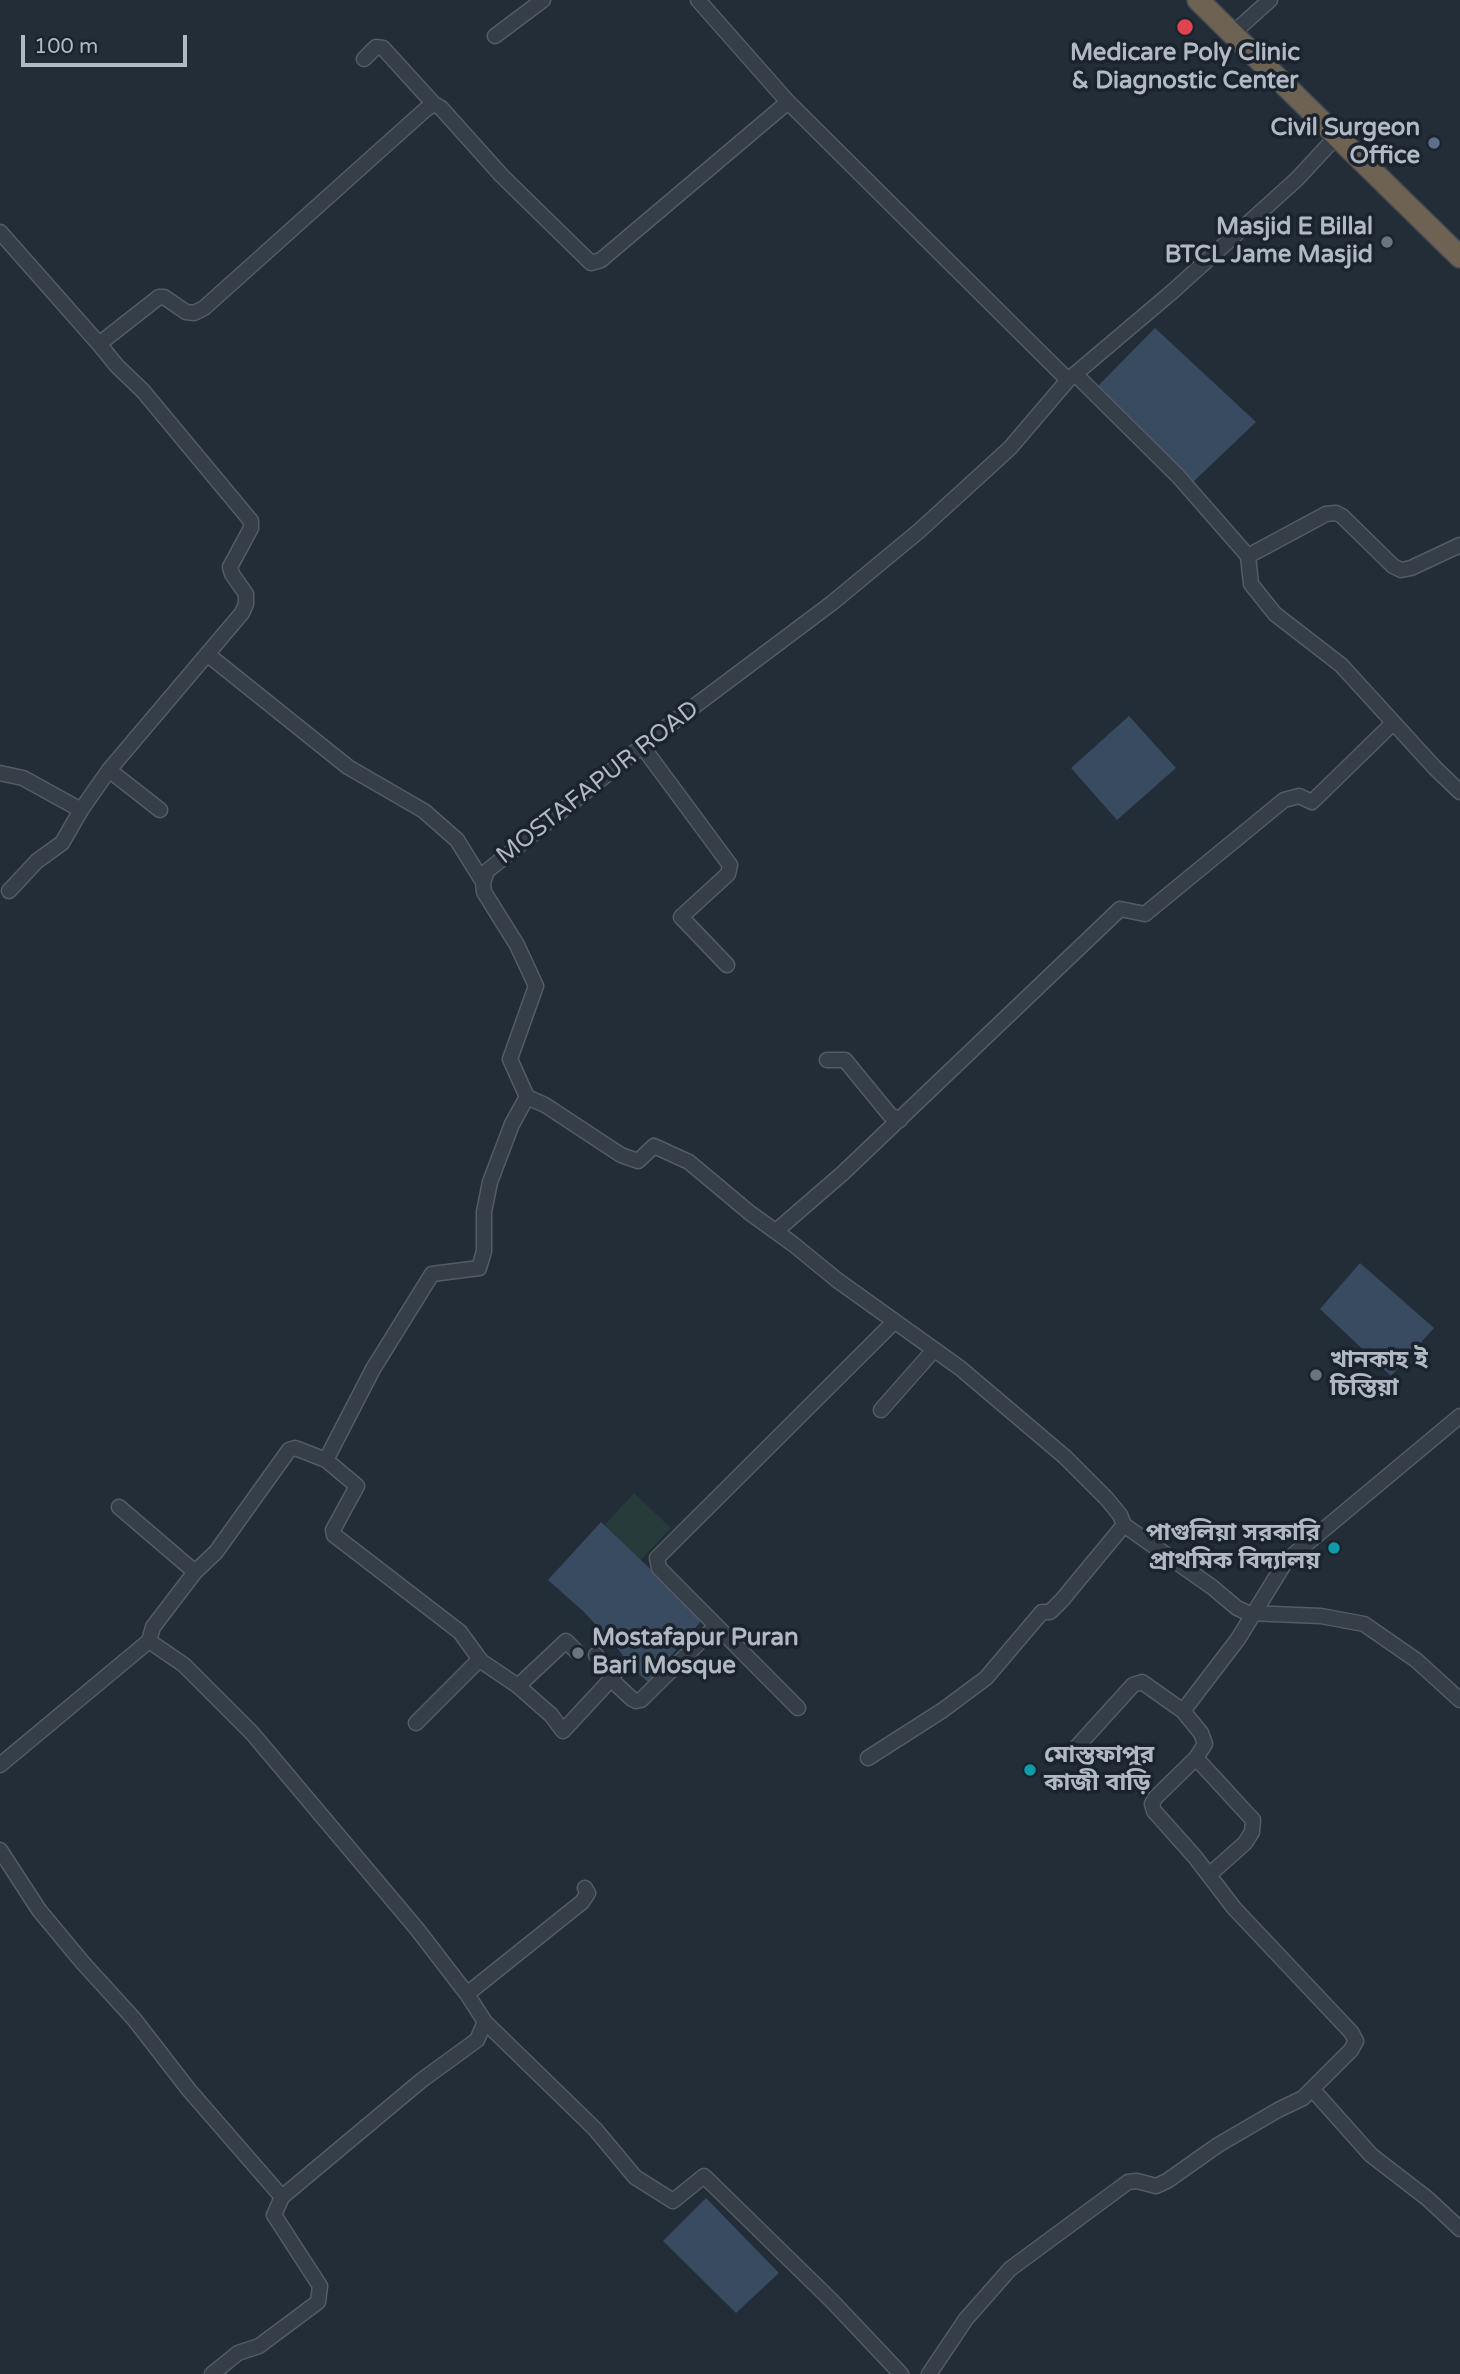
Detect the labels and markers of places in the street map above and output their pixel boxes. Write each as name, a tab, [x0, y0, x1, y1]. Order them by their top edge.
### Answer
marker: Medicare Poly Clinic & Diagnostic Center	[1175, 17, 1195, 37]
place label: Medicare Poly Clinic & Diagnostic Center	[1070, 40, 1300, 96]
place label: Civil Surgeon Office	[1270, 115, 1420, 171]
marker: Civil Surgeon Office	[1426, 135, 1442, 151]
place label: Masjid E Billal BTCL Jame Masjid	[1165, 214, 1373, 270]
marker: Masjid E Billal BTCL Jame Masjid	[1379, 234, 1395, 250]
place label: খানকাহ ই চিস্তিয়া	[1330, 1347, 1428, 1403]
marker: খানকাহ ই চিস্তিয়া	[1308, 1367, 1324, 1383]
place label: পাগুলিয়া সরকারি প্রাথমিক বিদ্যালয়	[1146, 1520, 1320, 1576]
marker: পাগুলিয়া সরকারি প্রাথমিক বিদ্যালয়	[1326, 1540, 1342, 1556]
place label: Mostafapur Puran Bari Mosque	[592, 1625, 799, 1681]
marker: Mostafapur Puran Bari Mosque	[570, 1645, 586, 1661]
place label: মোস্তফাপুর কাজী বাড়ি	[1044, 1742, 1154, 1798]
marker: মোস্তফাপুর কাজী বাড়ি	[1022, 1762, 1038, 1778]

